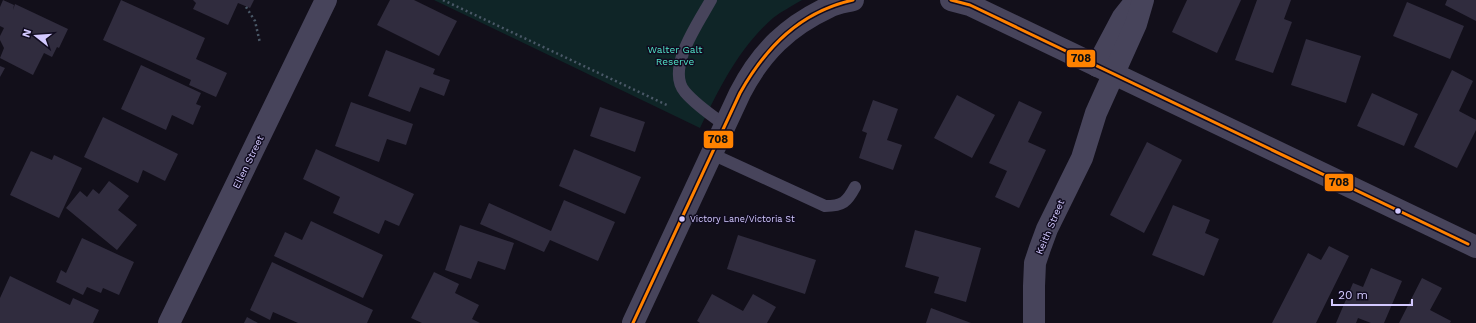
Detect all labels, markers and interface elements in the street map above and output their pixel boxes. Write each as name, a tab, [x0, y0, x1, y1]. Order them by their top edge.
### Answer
north arrow	[16, 16, 56, 56]
text: N	[20, 27, 34, 39]
park label: Walter Galt Reserve	[648, 44, 703, 67]
line badge: 708	[1066, 49, 1096, 68]
text: 708	[1071, 52, 1091, 65]
line badge: 708	[703, 130, 734, 149]
street label: Ellen Street	[230, 133, 266, 190]
text: 708	[708, 133, 728, 146]
line badge: 708	[1324, 173, 1354, 192]
text: 708	[1329, 176, 1349, 189]
street label: Keith Street	[1034, 197, 1067, 256]
unlabelled marker	[1393, 206, 1403, 216]
marker: Victory Lane/Victoria St	[677, 214, 687, 224]
place label: Victory Lane/Victoria St	[690, 214, 795, 224]
scale bar	[1332, 281, 1412, 307]
text: 20 m	[1338, 288, 1368, 302]

